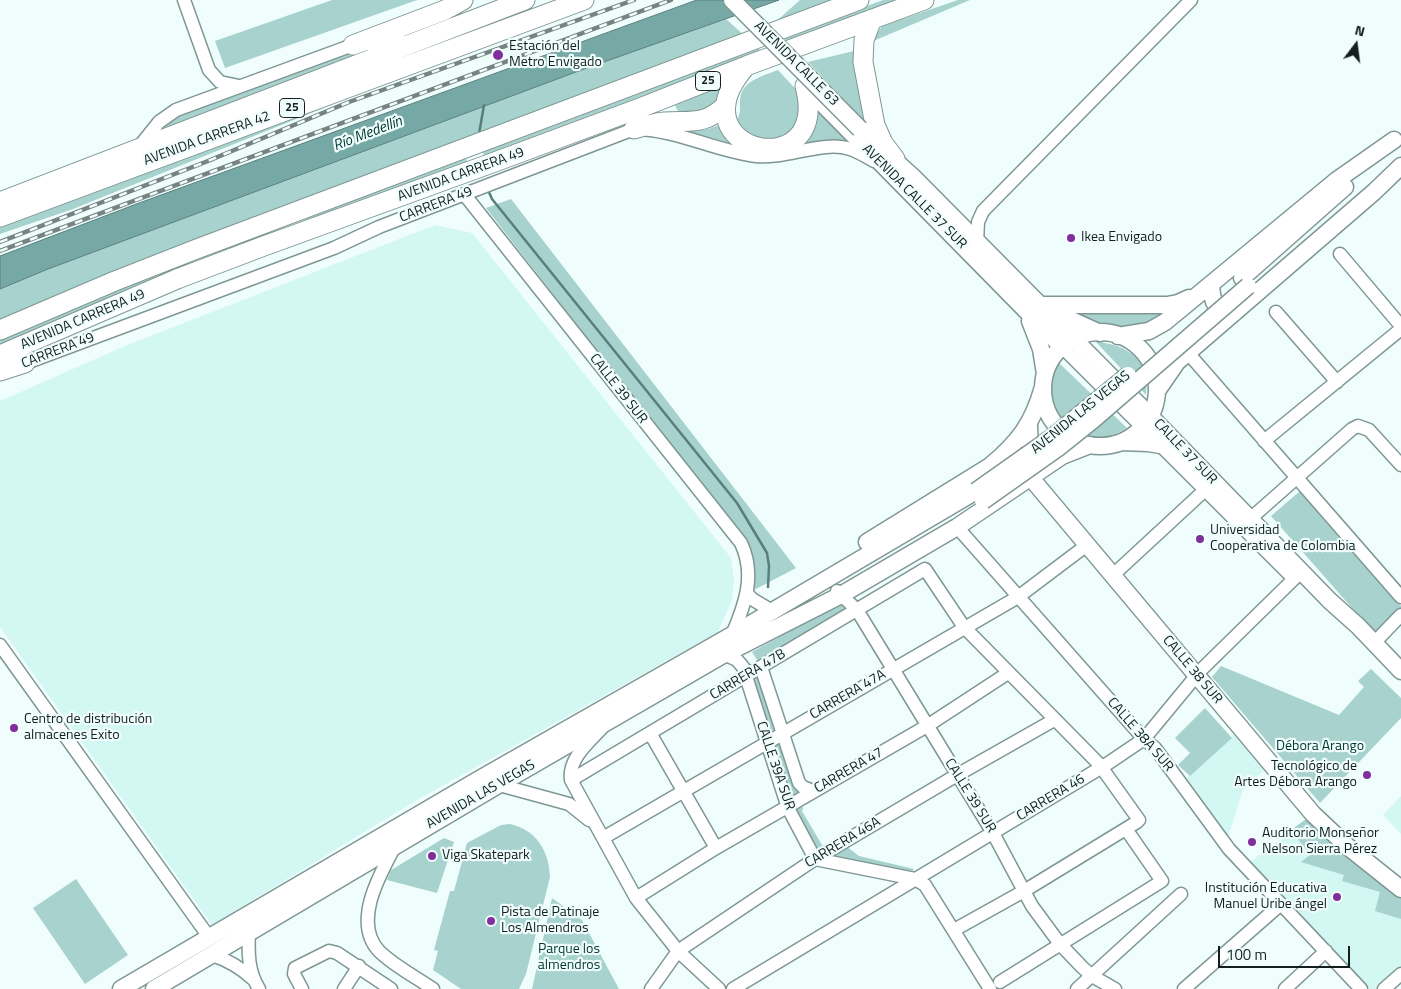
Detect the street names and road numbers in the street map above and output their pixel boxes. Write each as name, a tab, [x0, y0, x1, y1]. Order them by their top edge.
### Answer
street label: AVENIDA CALLE 63	[750, 18, 842, 110]
road number: 25	[696, 72, 720, 90]
road number: 25	[280, 99, 304, 118]
street label: AVENIDA CARRERA 42	[141, 108, 273, 170]
street label: AVENIDA CALLE 37 SUR	[858, 141, 970, 253]
street label: AVENIDA CARRERA 49	[395, 144, 527, 206]
street label: CARRERA 49	[397, 183, 475, 227]
street label: AVENIDA CARRERA 49	[18, 286, 148, 354]
street label: CARRERA 49	[19, 329, 97, 373]
street label: CALLE 39 SUR	[585, 351, 651, 427]
street label: AVENIDA LAS VEGAS	[1028, 368, 1134, 458]
street label: CALLE 37 SUR	[1150, 416, 1220, 488]
street label: CALLE 38 SUR	[1159, 632, 1225, 708]
street label: CARRERA 47B	[707, 646, 789, 704]
street label: CARRERA 47A	[807, 666, 889, 724]
street label: CALLE 38A SUR	[1103, 695, 1177, 775]
street label: CALLE 39A SUR	[752, 720, 798, 812]
street label: CARRERA 47	[812, 745, 886, 797]
street label: CALLE 39 SUR	[941, 756, 999, 836]
street label: AVENIDA LAS VEGAS	[424, 757, 538, 833]
street label: CARRERA 46	[1014, 771, 1088, 825]
street label: CARRERA 46A	[802, 814, 884, 872]

